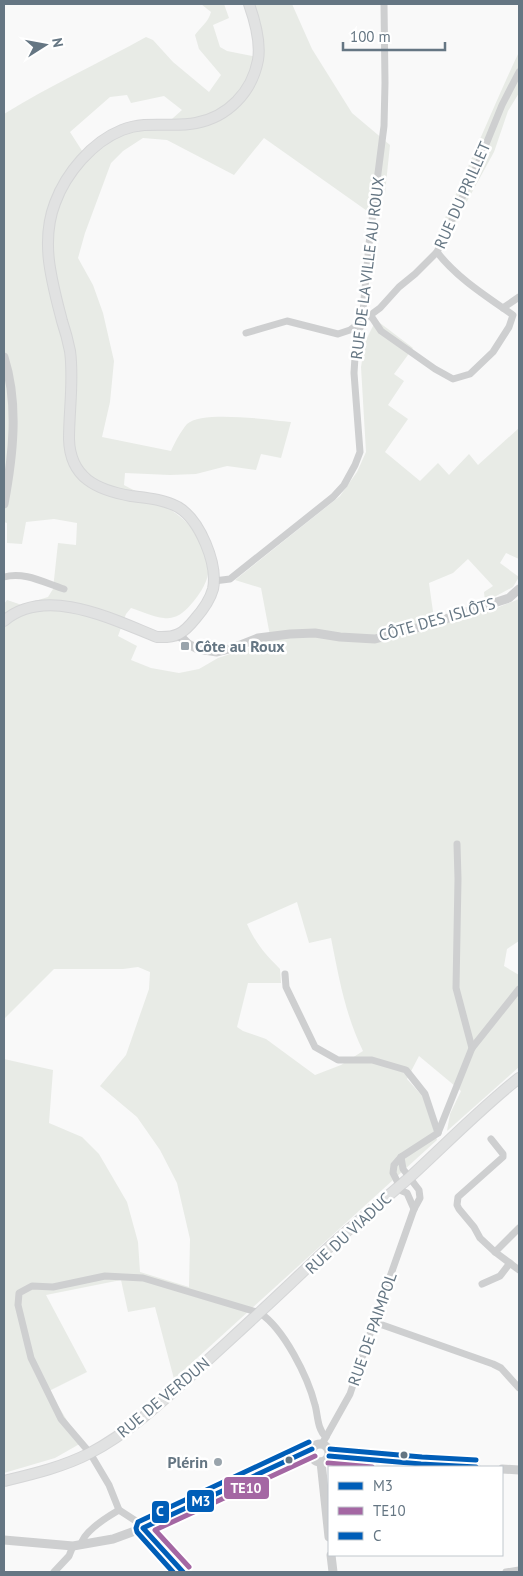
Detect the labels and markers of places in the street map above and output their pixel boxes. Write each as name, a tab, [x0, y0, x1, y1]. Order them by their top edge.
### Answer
place label: Côte au Roux	[195, 636, 285, 656]
marker: Côte au Roux	[179, 640, 191, 652]
unlabelled marker	[399, 1450, 409, 1460]
place label: Plérin	[167, 1452, 208, 1472]
unlabelled marker	[284, 1455, 294, 1465]
marker: Plérin	[212, 1456, 224, 1468]

